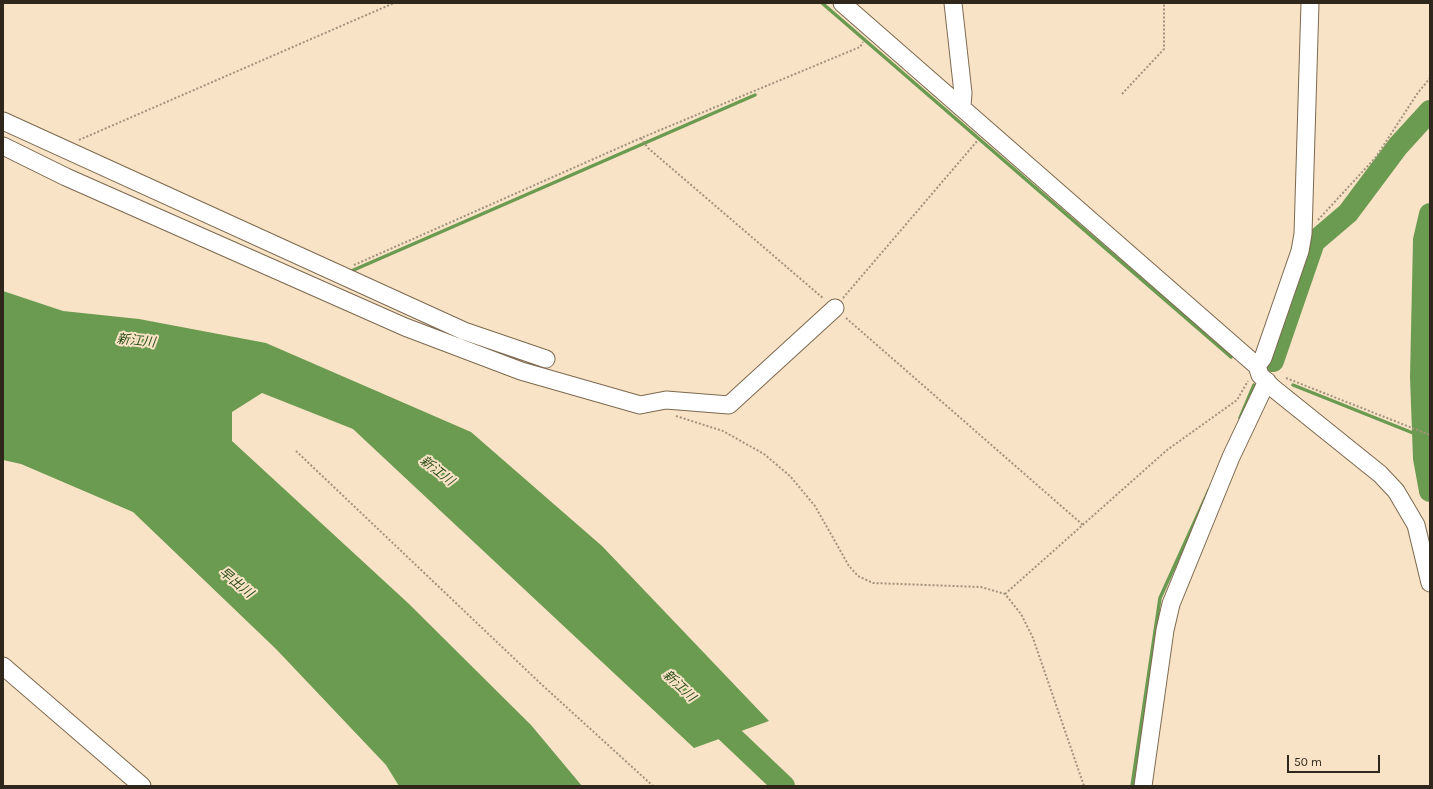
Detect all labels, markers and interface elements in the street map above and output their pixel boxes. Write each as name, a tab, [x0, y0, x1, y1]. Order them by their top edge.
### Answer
water label: 新江川	[116, 331, 156, 351]
water label: 新江川	[417, 453, 457, 489]
water label: 早出川	[216, 565, 256, 601]
water label: 新江川	[659, 667, 699, 705]
scale bar	[1289, 747, 1382, 773]
text: 50 m	[1294, 755, 1322, 769]

